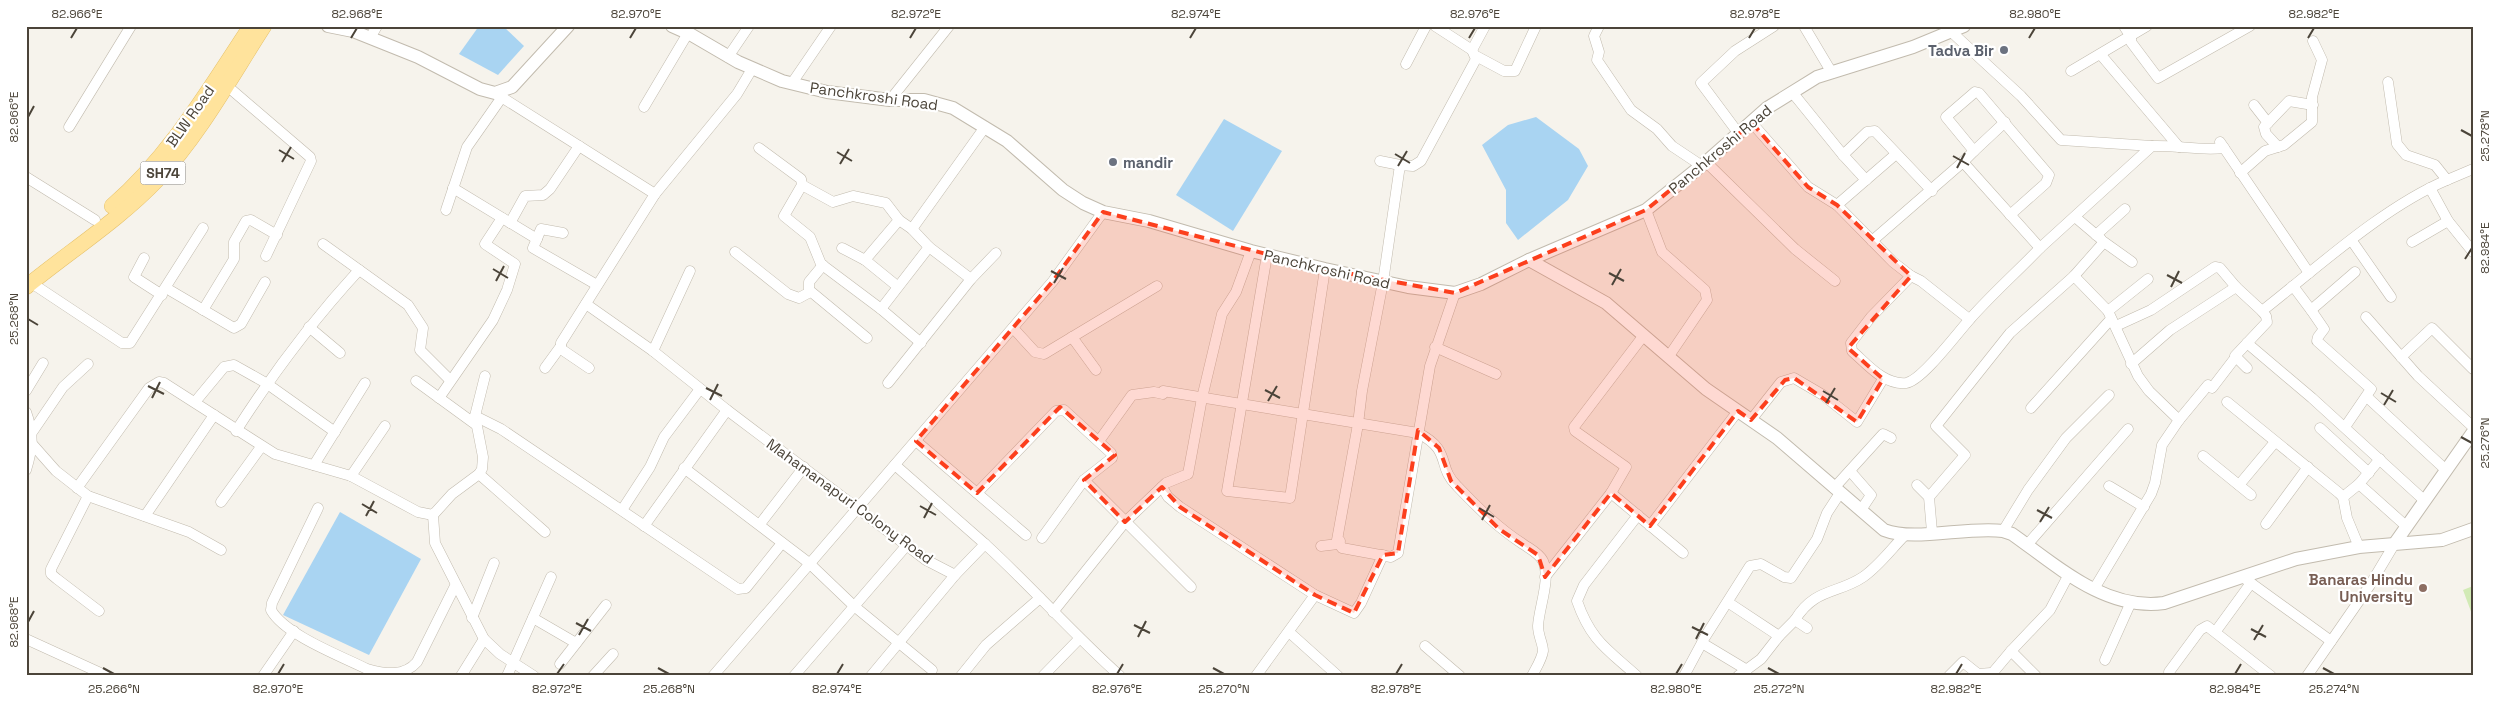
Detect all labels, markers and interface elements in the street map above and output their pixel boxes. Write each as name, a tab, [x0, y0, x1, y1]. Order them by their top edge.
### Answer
text: 82.966°E	[51, 6, 103, 22]
text: 82.968°E	[331, 6, 383, 22]
text: 82.970°E	[611, 6, 662, 22]
text: 82.972°E	[891, 6, 941, 22]
text: 82.974°E	[1171, 6, 1221, 22]
text: 82.976°E	[1450, 6, 1500, 22]
text: 82.978°E	[1730, 6, 1780, 22]
text: 82.980°E	[2009, 6, 2061, 22]
text: 82.982°E	[2288, 6, 2340, 22]
place label: Tadva Bir	[1928, 41, 1994, 60]
marker: Tadva Bir	[1998, 44, 2010, 56]
street label: Panchkroshi Road	[809, 78, 939, 114]
street label: BLW Road	[162, 81, 218, 151]
text: 82.966°E	[6, 91, 22, 143]
street label: Panchkroshi Road	[1664, 100, 1776, 198]
text: 25.278°N	[2477, 110, 2493, 162]
place label: mandir	[1123, 153, 1173, 172]
marker: mandir	[1107, 156, 1119, 168]
road number: SH74	[140, 162, 186, 184]
text: 82.984°E	[2477, 222, 2493, 274]
street label: Panchkroshi Road	[1262, 245, 1392, 293]
text: 25.268°N	[6, 293, 22, 345]
text: 25.276°N	[2477, 417, 2493, 469]
street label: Mahamanapuri Colony Road	[763, 434, 937, 568]
place label: Banaras Hindu University	[2309, 570, 2413, 606]
marker: Banaras Hindu University	[2417, 582, 2429, 594]
text: 82.968°E	[6, 596, 22, 648]
text: 25.266°N	[88, 681, 140, 697]
text: 82.970°E	[253, 681, 304, 697]
text: 82.972°E	[532, 681, 582, 697]
text: 25.268°N	[643, 681, 695, 697]
text: 82.974°E	[812, 681, 862, 697]
text: 82.976°E	[1092, 681, 1142, 697]
text: 25.270°N	[1198, 681, 1250, 697]
text: 82.978°E	[1371, 681, 1421, 697]
text: 82.980°E	[1650, 681, 1702, 697]
text: 25.272°N	[1753, 681, 1805, 697]
text: 82.982°E	[1930, 681, 1982, 697]
text: 82.984°E	[2209, 681, 2261, 697]
text: 25.274°N	[2309, 681, 2359, 697]

